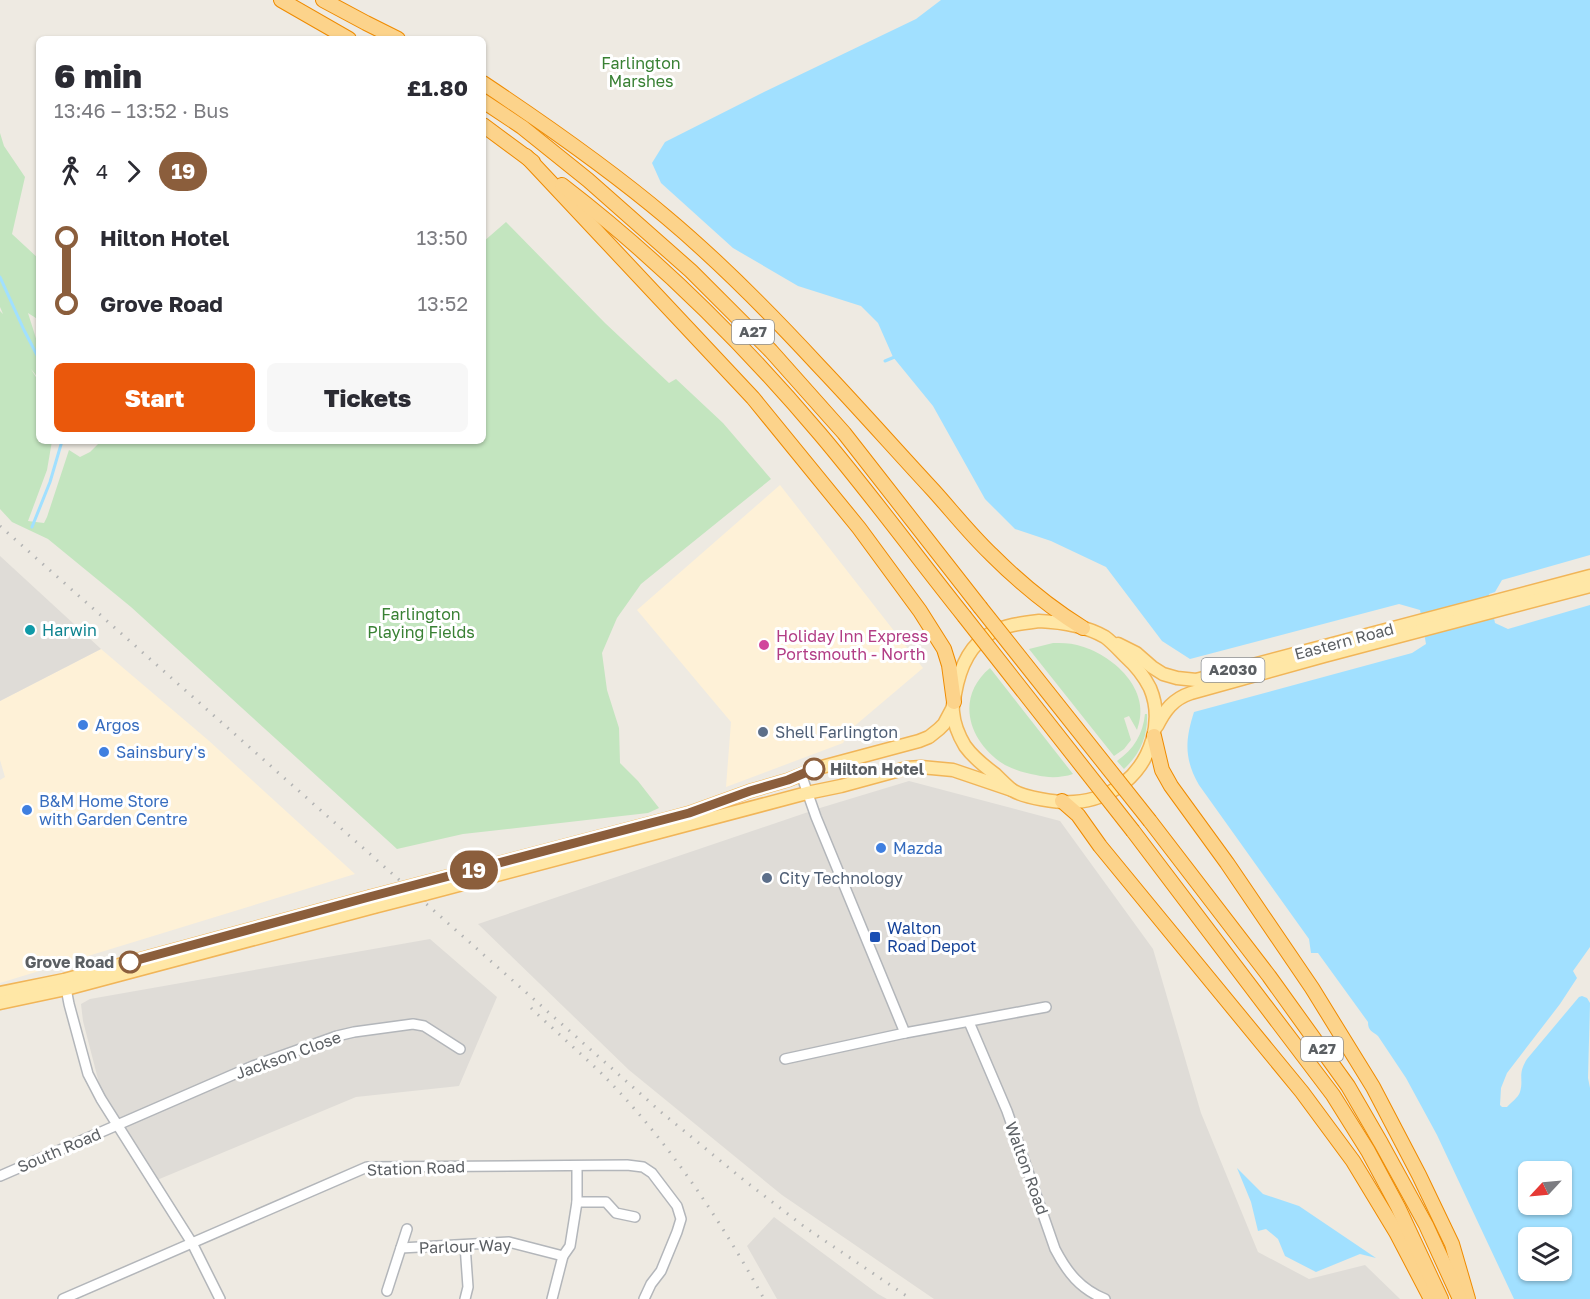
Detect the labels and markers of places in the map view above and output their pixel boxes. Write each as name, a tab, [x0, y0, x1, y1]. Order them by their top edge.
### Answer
place label: Harwin	[42, 620, 97, 640]
marker: Harwin	[23, 623, 37, 637]
place label: Holiday Inn Express Portsmouth - North	[776, 626, 928, 664]
marker: Holiday Inn Express Portsmouth - North	[757, 638, 771, 652]
place label: Argos	[95, 715, 140, 735]
marker: Argos	[76, 718, 90, 732]
place label: Shell Farlington	[775, 722, 898, 742]
marker: Shell Farlington	[756, 725, 770, 739]
place label: Sainsbury's	[116, 742, 206, 762]
marker: Sainsbury's	[97, 745, 111, 759]
marker: Hilton Hotel	[803, 758, 825, 780]
place label: Hilton Hotel	[830, 759, 925, 779]
place label: B&M Home Store with Garden Centre	[39, 791, 187, 829]
marker: B&M Home Store with Garden Centre	[20, 803, 34, 817]
place label: Mazda	[893, 838, 943, 858]
marker: Mazda	[874, 841, 888, 855]
place label: City Technology	[779, 868, 903, 888]
marker: City Technology	[760, 871, 774, 885]
place label: Walton Road Depot	[887, 918, 977, 956]
marker: Walton Road Depot	[868, 930, 882, 944]
marker: Grove Road	[119, 951, 141, 973]
place label: Grove Road	[25, 952, 114, 972]

